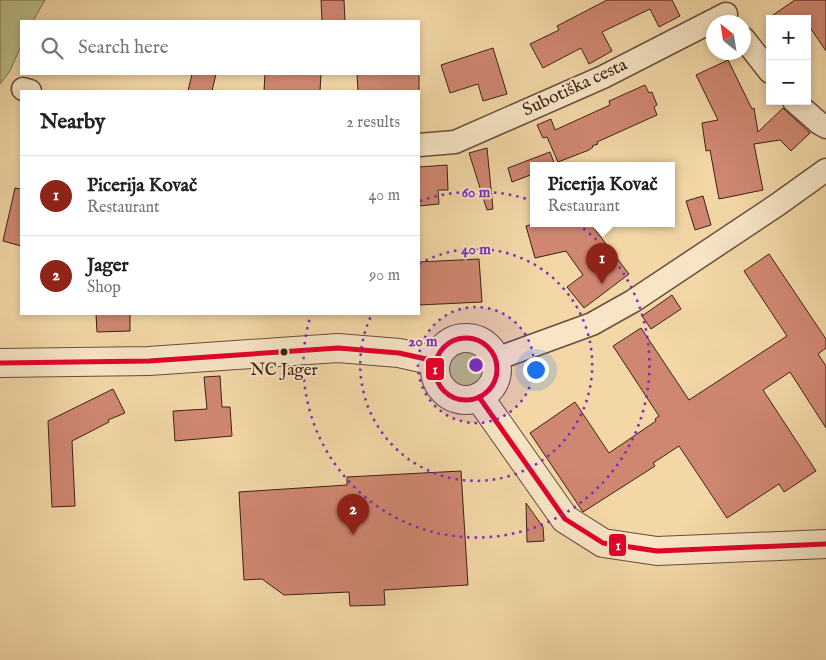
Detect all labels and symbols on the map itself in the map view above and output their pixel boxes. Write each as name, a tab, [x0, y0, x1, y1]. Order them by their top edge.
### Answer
north arrow	[706, 15, 751, 60]
street label: Subotiška cesta	[519, 54, 631, 122]
text: 60 m	[462, 183, 491, 202]
text: 40 m	[461, 240, 491, 259]
pin: 1	[586, 243, 618, 284]
text: 20 m	[408, 332, 438, 351]
marker: NC Jager	[279, 347, 289, 357]
centre of rings	[467, 356, 485, 374]
line badge: 1	[425, 357, 445, 381]
your location	[523, 357, 549, 383]
place label: NC Jager	[250, 360, 319, 381]
text: 1	[432, 361, 438, 379]
pin: 2	[337, 494, 369, 535]
line badge: 1	[608, 533, 627, 557]
text: 1	[615, 537, 621, 555]

